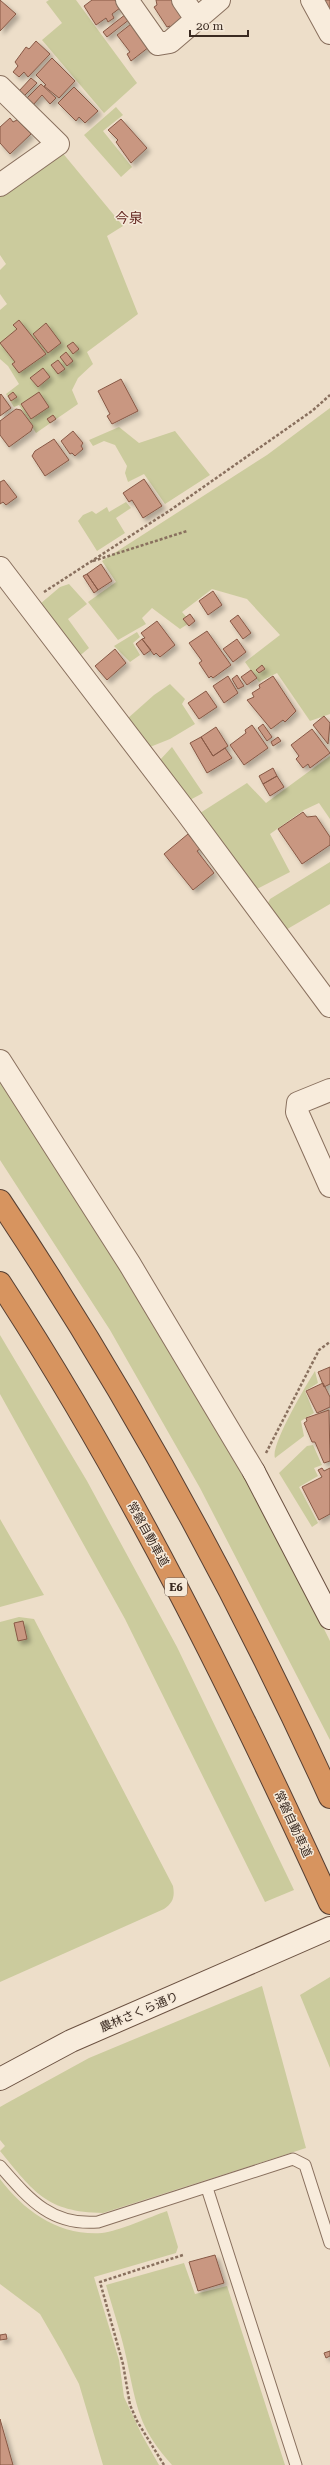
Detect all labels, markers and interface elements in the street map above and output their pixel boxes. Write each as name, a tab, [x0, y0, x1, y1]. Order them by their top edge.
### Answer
scale bar	[190, 12, 248, 38]
text: 20 m	[196, 19, 223, 33]
district label: 今泉	[115, 210, 143, 226]
street label: 常磐自動車道	[124, 1499, 172, 1569]
road number: E6	[165, 1578, 187, 1596]
street label: 常磐自動車道	[271, 1788, 315, 1860]
street label: 農林さくら通り	[98, 1989, 180, 2035]

